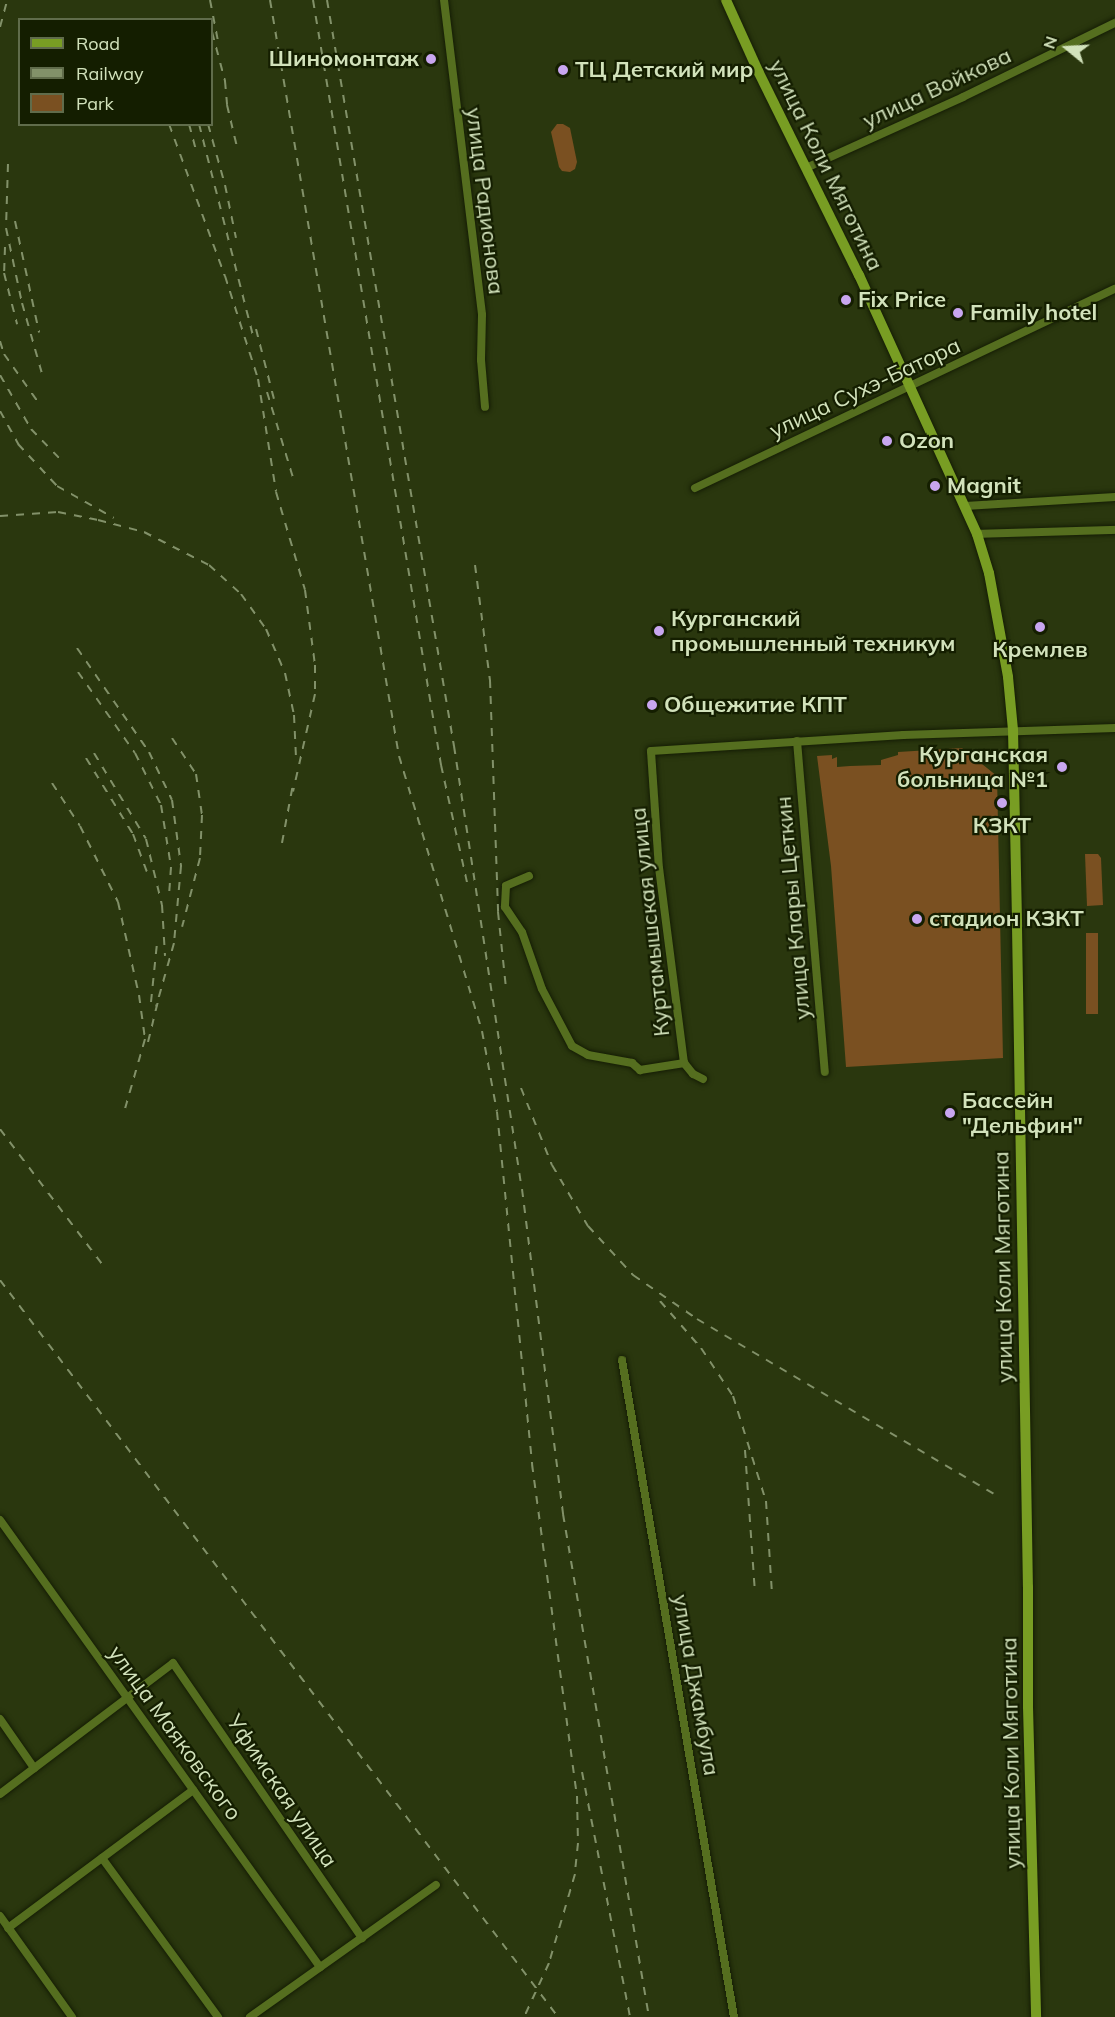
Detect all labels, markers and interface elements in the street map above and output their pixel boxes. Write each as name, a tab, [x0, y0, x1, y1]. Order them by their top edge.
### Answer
legend	[18, 18, 213, 126]
north arrow	[1037, 18, 1097, 78]
text: Road	[76, 32, 120, 55]
text: N	[1039, 34, 1061, 51]
street label: улица Войкова	[858, 42, 1016, 134]
place label: Шиномонтаж	[269, 46, 419, 72]
marker: Шиномонтаж	[424, 52, 438, 66]
street label: улица Коли Мяготина	[763, 55, 889, 275]
place label: ТЦ Детский мир	[575, 57, 754, 83]
text: Railway	[76, 62, 144, 85]
marker: ТЦ Детский мир	[556, 63, 570, 77]
text: Park	[76, 92, 114, 115]
street label: улица Радионова	[460, 106, 510, 296]
place label: Fix Price	[858, 287, 946, 313]
marker: Fix Price	[839, 293, 853, 307]
place label: Family hotel	[970, 300, 1097, 326]
marker: Family hotel	[951, 306, 965, 320]
street label: улица Сухэ-Батора	[765, 332, 965, 444]
place label: Ozon	[899, 428, 954, 454]
marker: Ozon	[880, 434, 894, 448]
place label: Magnit	[947, 473, 1021, 499]
marker: Magnit	[928, 479, 942, 493]
place label: Курганский промышленный техникум	[671, 605, 955, 656]
marker: Кремлев	[1033, 620, 1047, 634]
marker: Курганский промышленный техникум	[652, 624, 666, 638]
place label: Кремлев	[992, 637, 1088, 663]
place label: Общежитие КПТ	[664, 692, 847, 718]
marker: Общежитие КПТ	[645, 698, 659, 712]
place label: Курганская больница №1	[897, 741, 1048, 792]
marker: Курганская больница №1	[1053, 758, 1071, 776]
street label: улица Клары Цеткин	[770, 795, 816, 1021]
marker: КЗКТ	[995, 796, 1009, 810]
street label: Куртамышская улица	[625, 806, 675, 1038]
place label: КЗКТ	[973, 813, 1031, 839]
place label: стадион КЗКТ	[929, 906, 1084, 932]
marker: стадион КЗКТ	[910, 912, 924, 926]
place label: Бассейн "Дельфин"	[962, 1087, 1083, 1138]
marker: Бассейн "Дельфин"	[943, 1106, 957, 1120]
street label: улица Коли Мяготина	[988, 1151, 1018, 1383]
street label: улица Джамбула	[667, 1592, 725, 1778]
street label: улица Коли Мяготина	[996, 1637, 1026, 1869]
street label: улица Маяковского	[103, 1641, 247, 1825]
street label: Уфимская улица	[221, 1710, 343, 1872]

